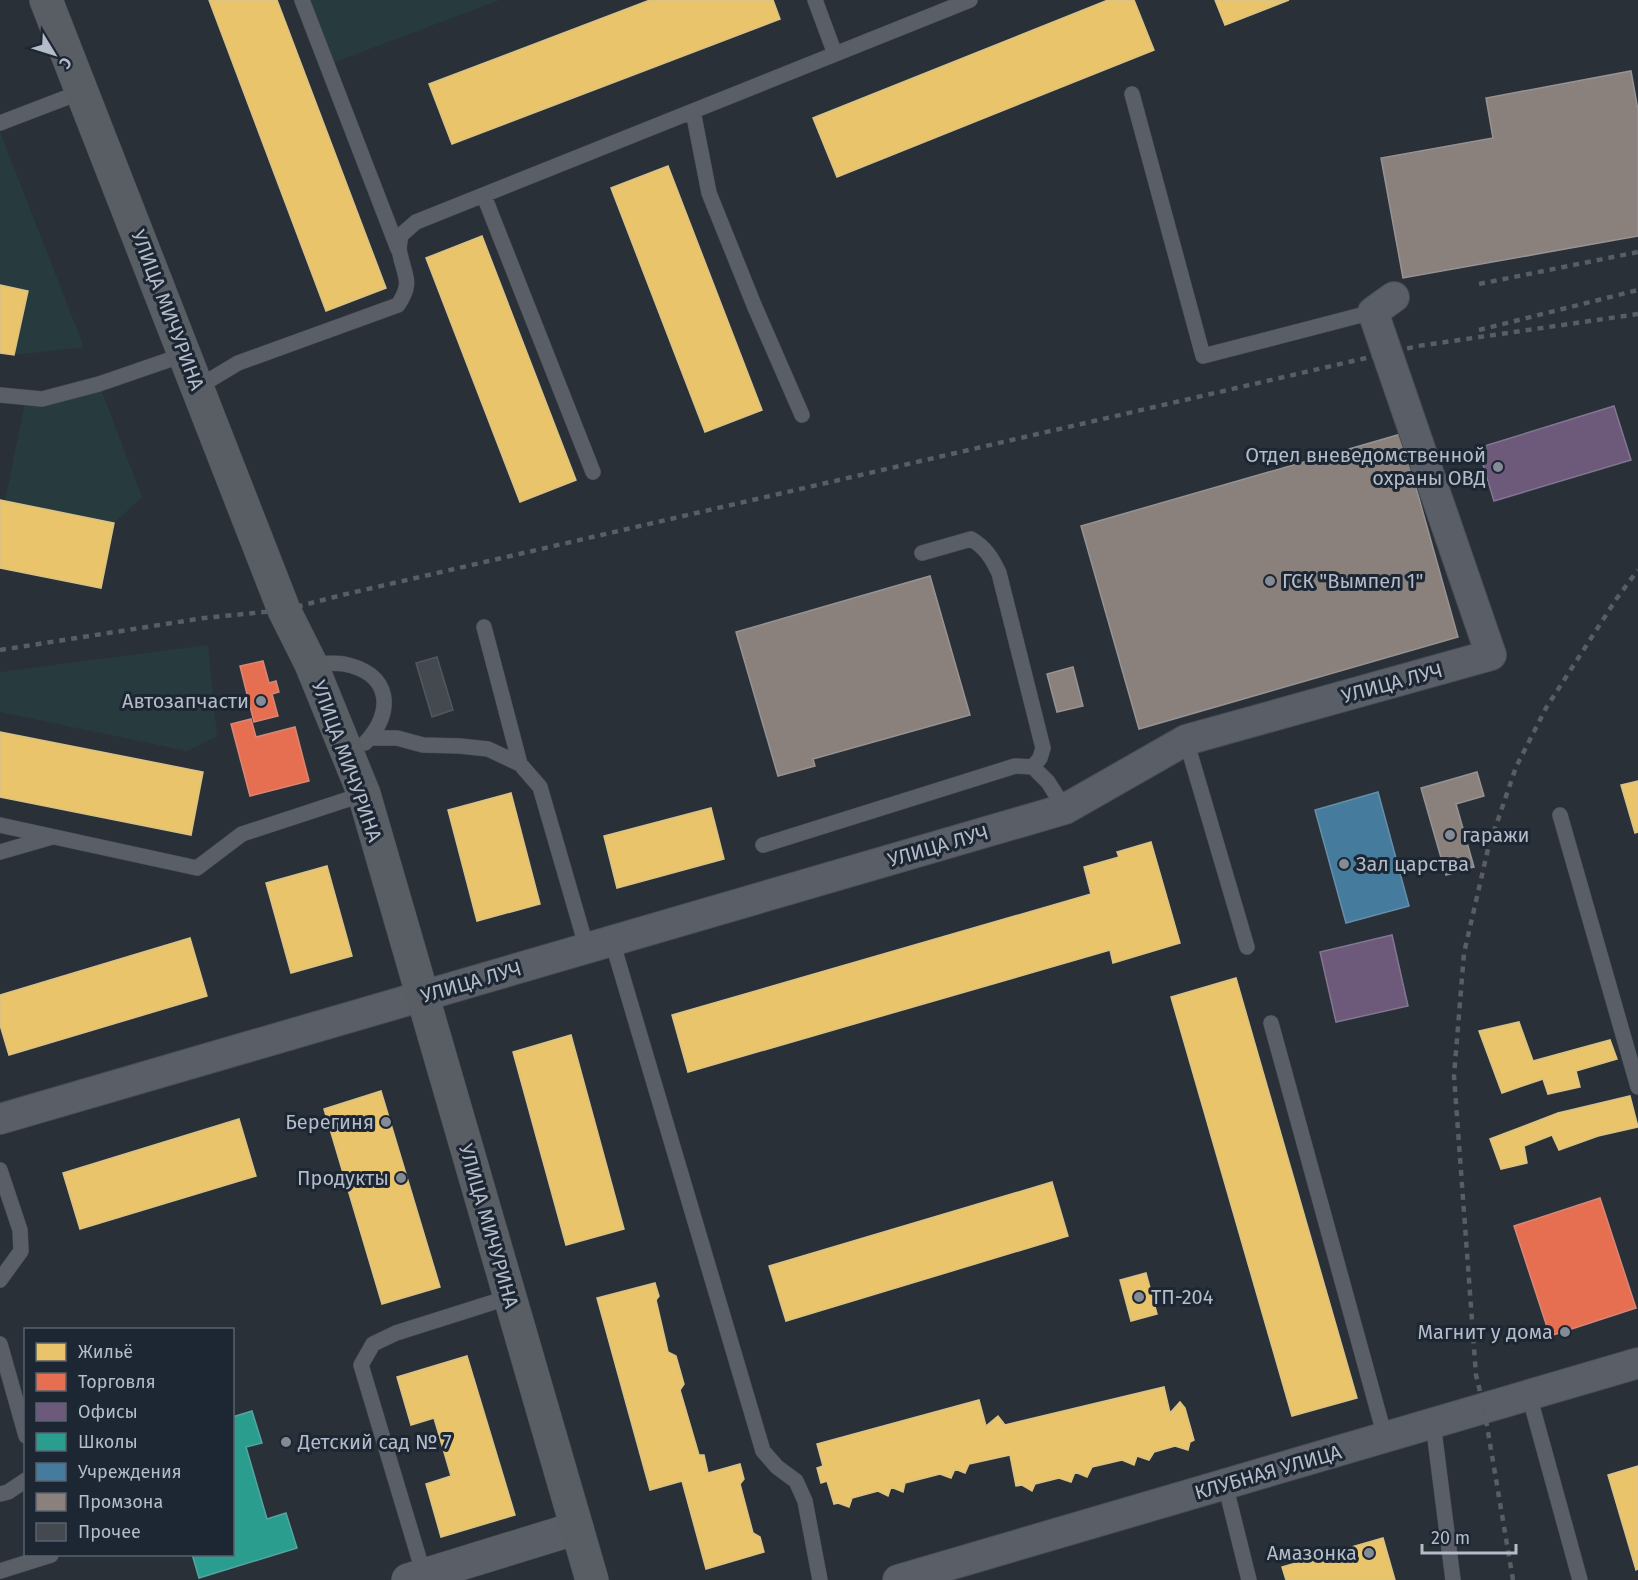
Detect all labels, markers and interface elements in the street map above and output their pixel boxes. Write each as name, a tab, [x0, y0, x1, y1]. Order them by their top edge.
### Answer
north arrow	[24, 24, 84, 84]
text: С	[55, 53, 76, 73]
street label: УЛИЦА МИЧУРИНА	[126, 226, 210, 394]
place label: Отдел вневедомственной охраны ОВД	[1245, 443, 1486, 490]
marker: Отдел вневедомственной охраны ОВД	[1491, 460, 1505, 474]
place label: ГСК "Вымпел 1"	[1282, 569, 1423, 593]
marker: ГСК "Вымпел 1"	[1263, 574, 1277, 588]
street label: УЛИЦА ЛУЧ	[1339, 658, 1445, 708]
street label: УЛИЦА МИЧУРИНА	[307, 677, 388, 845]
place label: Автозапчасти	[122, 689, 249, 713]
marker: Автозапчасти	[254, 694, 268, 708]
street label: УЛИЦА ЛУЧ	[885, 820, 991, 872]
place label: гаражи	[1462, 823, 1530, 847]
marker: гаражи	[1443, 828, 1457, 842]
place label: Зал царства	[1356, 852, 1469, 876]
marker: Зал царства	[1337, 857, 1351, 871]
street label: УЛИЦА ЛУЧ	[418, 956, 524, 1008]
place label: Берегиня	[285, 1110, 374, 1134]
marker: Берегиня	[379, 1115, 393, 1129]
street label: УЛИЦА МИЧУРИНА	[454, 1141, 524, 1311]
place label: Продукты	[297, 1166, 389, 1190]
marker: Продукты	[394, 1171, 408, 1185]
place label: ТП-204	[1151, 1285, 1214, 1309]
marker: ТП-204	[1132, 1290, 1146, 1304]
place label: Магнит у дома	[1418, 1320, 1553, 1344]
marker: Магнит у дома	[1558, 1325, 1572, 1339]
legend	[24, 1328, 234, 1556]
text: Жильё	[78, 1341, 133, 1363]
text: Торговля	[78, 1371, 156, 1393]
text: Офисы	[78, 1401, 138, 1423]
place label: Детский сад № 7	[297, 1430, 452, 1454]
text: Школы	[78, 1431, 138, 1453]
marker: Детский сад № 7	[279, 1435, 293, 1449]
street label: КЛУБНАЯ УЛИЦА	[1192, 1439, 1345, 1504]
text: Учреждения	[78, 1461, 182, 1483]
text: Промзона	[78, 1491, 163, 1513]
scale bar	[1422, 1517, 1516, 1555]
text: Прочее	[78, 1521, 141, 1543]
text: 20 m	[1431, 1527, 1470, 1549]
place label: Амазонка	[1267, 1541, 1357, 1565]
marker: Амазонка	[1362, 1546, 1376, 1560]

